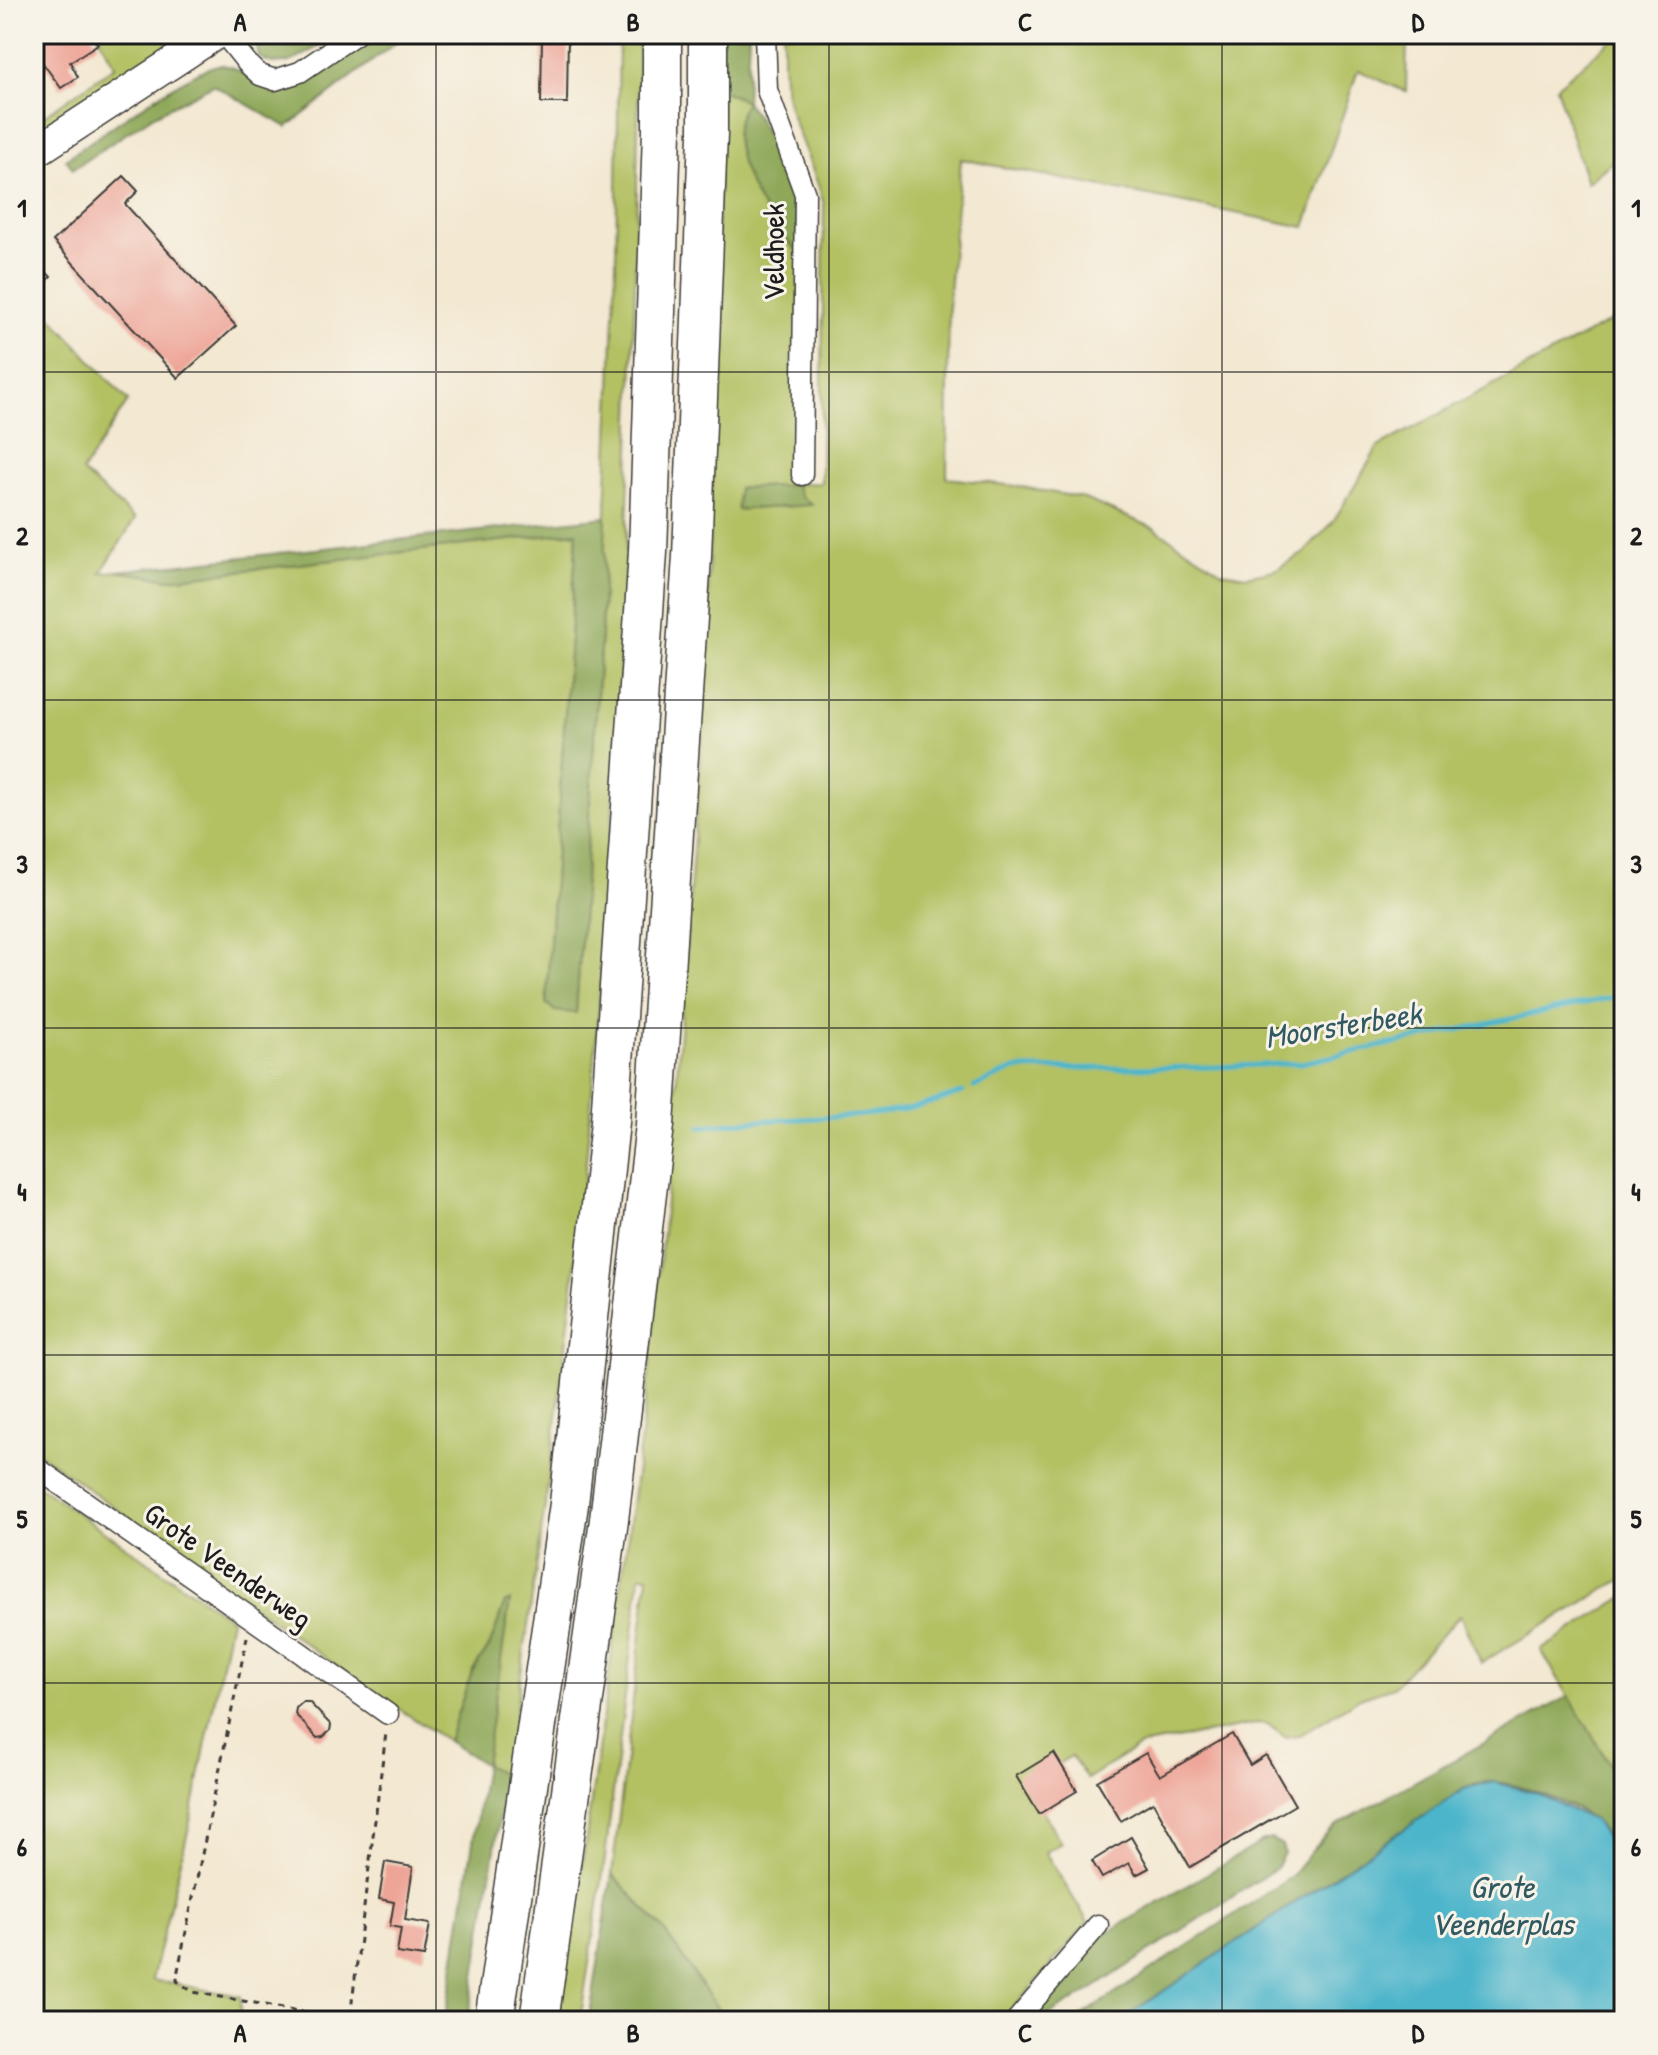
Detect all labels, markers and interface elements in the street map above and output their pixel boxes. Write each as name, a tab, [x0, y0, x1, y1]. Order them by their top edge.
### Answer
text: A	[234, 4, 247, 39]
text: B	[626, 4, 640, 39]
text: C	[1018, 4, 1032, 39]
text: D	[1412, 4, 1425, 39]
text: 1	[17, 190, 27, 225]
text: 1	[1631, 190, 1641, 225]
street label: Veldhoek	[753, 203, 793, 301]
text: 2	[16, 518, 29, 553]
text: 2	[1630, 518, 1643, 553]
text: 3	[16, 846, 28, 881]
text: 3	[1630, 846, 1642, 881]
water label: Moorsterbeek	[1262, 991, 1427, 1058]
text: 4	[17, 1174, 27, 1209]
text: 4	[1631, 1174, 1641, 1209]
street label: Grote Veenderweg	[137, 1493, 320, 1638]
text: 5	[17, 1501, 28, 1536]
text: 5	[1631, 1501, 1642, 1536]
text: 6	[17, 1829, 28, 1864]
text: 6	[1631, 1829, 1642, 1864]
water label: Grote Veenderplas	[1431, 1865, 1576, 1945]
text: A	[234, 2015, 247, 2050]
text: B	[626, 2015, 640, 2050]
text: C	[1018, 2015, 1032, 2050]
text: D	[1412, 2015, 1425, 2050]

